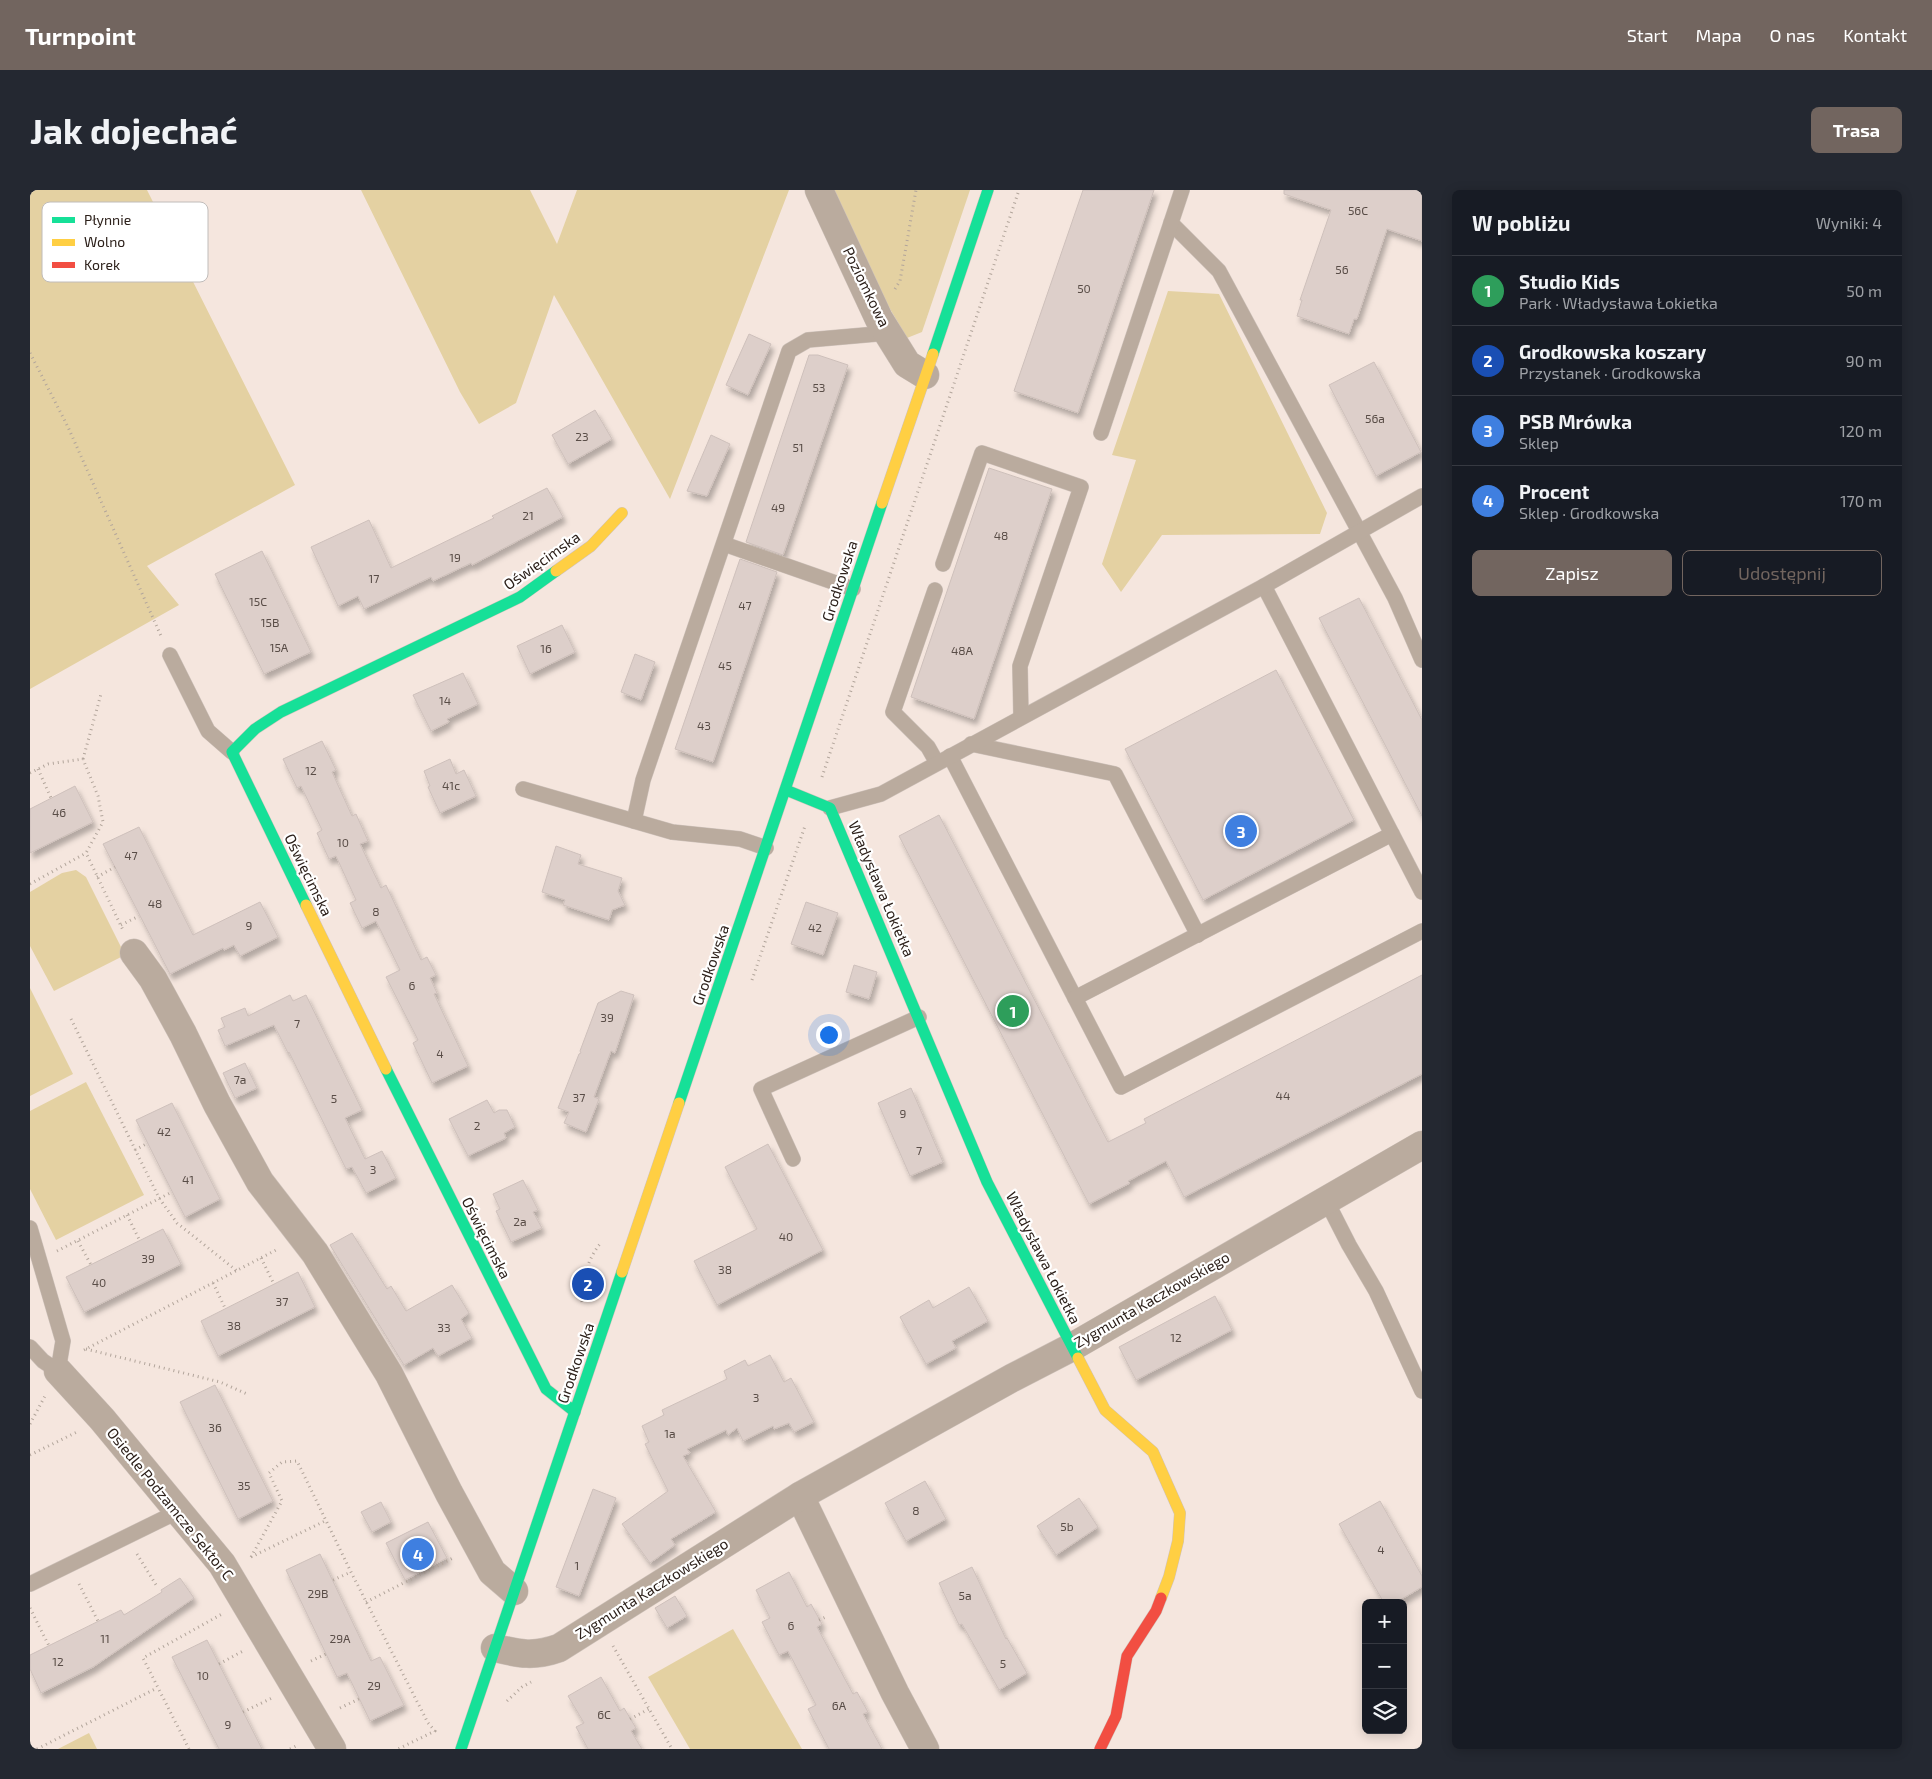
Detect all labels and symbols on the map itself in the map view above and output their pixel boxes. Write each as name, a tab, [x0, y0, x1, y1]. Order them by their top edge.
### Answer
legend	[42, 202, 208, 282]
house number: 56C	[1348, 203, 1368, 217]
text: Płynnie	[84, 211, 131, 228]
text: Wolno	[84, 233, 125, 250]
street label: Poziomkowa	[840, 244, 894, 329]
text: Korek	[84, 256, 120, 273]
house number: 56	[1335, 262, 1349, 276]
house number: 50	[1077, 281, 1091, 295]
house number: 53	[812, 380, 826, 394]
house number: 56a	[1365, 411, 1385, 425]
house number: 23	[575, 429, 589, 443]
house number: 51	[792, 440, 804, 454]
house number: 49	[771, 500, 785, 514]
house number: 21	[522, 508, 534, 522]
street label: Oświęcimska	[500, 527, 583, 593]
house number: 48	[994, 528, 1008, 542]
street label: Grodkowska	[817, 538, 861, 623]
house number: 19	[449, 550, 461, 564]
house number: 17	[369, 571, 379, 585]
house number: 15C	[249, 594, 267, 608]
house number: 47	[738, 598, 752, 612]
house number: 15B	[261, 615, 279, 629]
house number: 15A	[270, 640, 289, 654]
house number: 16	[540, 641, 552, 655]
house number: 48A	[951, 643, 974, 657]
house number: 45	[718, 658, 732, 672]
house number: 14	[439, 693, 451, 707]
house number: 43	[697, 718, 711, 732]
house number: 12	[305, 763, 317, 777]
house number: 41c	[442, 778, 460, 792]
house number: 46	[52, 805, 66, 819]
pin: 3	[1225, 812, 1257, 850]
street label: Władysława Łokietka	[845, 818, 919, 959]
street label: Oświęcimska	[281, 830, 337, 919]
house number: 10	[337, 835, 349, 849]
house number: 47	[124, 848, 138, 862]
house number: 48	[148, 896, 162, 910]
house number: 8	[372, 904, 380, 918]
house number: 9	[246, 918, 253, 932]
house number: 42	[808, 920, 822, 934]
street label: Grodkowska	[688, 922, 732, 1007]
house number: 6	[409, 978, 416, 992]
pin: 1	[997, 992, 1029, 1030]
house number: 39	[600, 1010, 614, 1024]
house number: 7	[294, 1016, 300, 1030]
your location	[816, 1022, 842, 1048]
house number: 4	[436, 1046, 444, 1060]
house number: 7a	[234, 1072, 246, 1086]
house number: 44	[1276, 1088, 1290, 1102]
house number: 37	[573, 1090, 585, 1104]
house number: 5	[331, 1091, 337, 1105]
house number: 9	[900, 1106, 907, 1120]
house number: 2	[474, 1118, 481, 1132]
house number: 42	[157, 1124, 171, 1138]
house number: 7	[916, 1143, 922, 1157]
house number: 3	[370, 1162, 376, 1176]
house number: 41	[182, 1172, 194, 1186]
street label: Władysława Łokietka	[1003, 1188, 1085, 1327]
street label: Oświęcimska	[459, 1194, 515, 1281]
house number: 2a	[513, 1214, 527, 1228]
house number: 40	[779, 1229, 793, 1243]
street label: Zygmunta Kaczkowskiego	[1071, 1247, 1232, 1351]
house number: 39	[141, 1251, 155, 1265]
house number: 38	[718, 1262, 732, 1276]
pin: 2	[572, 1265, 604, 1303]
house number: 40	[92, 1275, 106, 1289]
house number: 37	[276, 1294, 288, 1308]
house number: 38	[227, 1318, 241, 1332]
house number: 33	[437, 1320, 451, 1334]
street label: Grodkowska	[553, 1320, 597, 1405]
house number: 12	[1170, 1330, 1182, 1344]
house number: 3	[753, 1390, 759, 1404]
house number: 36	[208, 1420, 222, 1434]
street label: Osiedle Podzamcze Sektor C	[104, 1423, 238, 1584]
house number: 1a	[664, 1426, 676, 1440]
house number: 35	[237, 1478, 251, 1492]
house number: 8	[912, 1503, 920, 1517]
house number: 5b	[1060, 1519, 1074, 1533]
street label: Zygmunta Kaczkowskiego	[572, 1534, 731, 1643]
pin: 4	[402, 1535, 434, 1573]
house number: 4	[1377, 1542, 1385, 1556]
house number: 1	[575, 1558, 579, 1572]
house number: 29B	[307, 1586, 329, 1600]
house number: 5a	[958, 1588, 972, 1602]
house number: 6	[788, 1618, 795, 1632]
house number: 11	[100, 1631, 110, 1645]
house number: 29A	[329, 1631, 351, 1645]
house number: 12	[52, 1654, 64, 1668]
house number: 5	[1000, 1656, 1006, 1670]
house number: 10	[197, 1668, 209, 1682]
house number: 29	[367, 1678, 381, 1692]
house number: 6A	[832, 1698, 847, 1712]
house number: 6C	[597, 1707, 611, 1721]
house number: 9	[225, 1717, 232, 1731]

